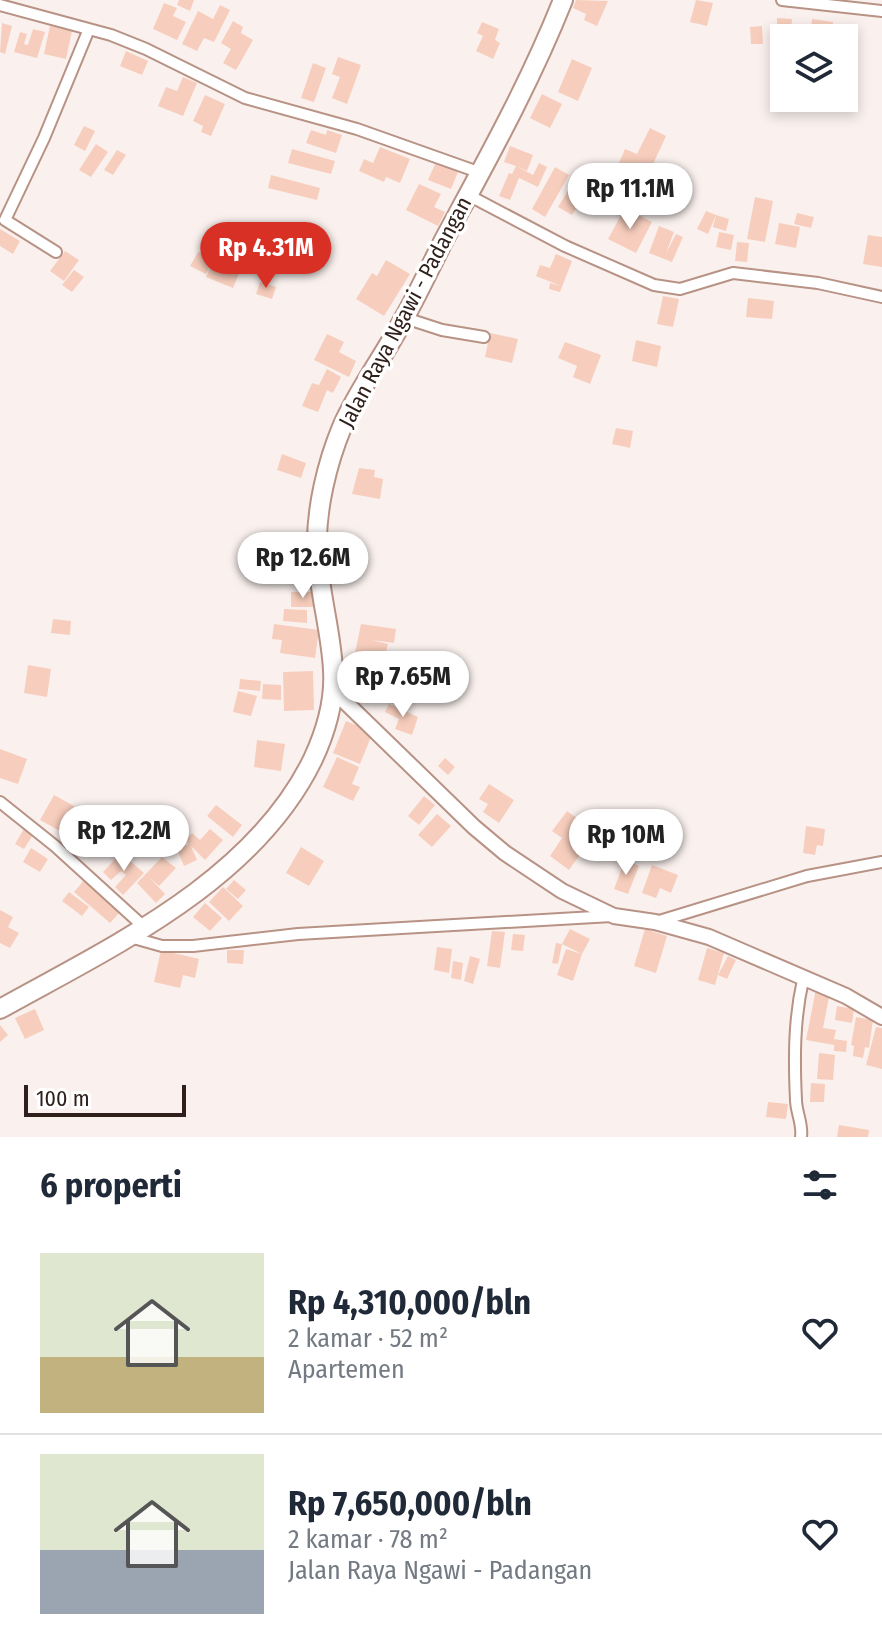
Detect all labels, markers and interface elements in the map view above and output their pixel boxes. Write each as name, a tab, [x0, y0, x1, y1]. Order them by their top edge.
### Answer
map controls	[770, 24, 858, 112]
button: layers	[770, 24, 858, 112]
pin: Rp 11.1M	[547, 163, 713, 231]
text: Rp 11.1M	[586, 173, 674, 204]
street label: Jalan Raya Ngawi - Padangan	[333, 192, 477, 432]
pin: Rp 4.31M	[183, 222, 349, 290]
text: Rp 4.31M	[218, 232, 314, 263]
pin: Rp 12.6M	[220, 532, 386, 600]
text: Rp 12.6M	[255, 542, 351, 573]
pin: Rp 7.65M	[320, 651, 486, 719]
text: Rp 7.65M	[355, 661, 451, 692]
pin: Rp 12.2M	[41, 805, 207, 873]
pin: Rp 10M	[561, 809, 691, 877]
text: Rp 12.2M	[77, 815, 171, 846]
text: Rp 10M	[587, 819, 665, 850]
scale bar	[24, 1081, 186, 1117]
text: 100 m	[36, 1085, 90, 1112]
icon: filters	[798, 1163, 842, 1207]
text: 6 properti	[40, 1165, 182, 1206]
text: Rp 4,310,000/bln	[288, 1282, 531, 1323]
icon: home	[104, 1285, 200, 1381]
icon: heart	[798, 1311, 842, 1355]
text: 2 kamar · 52 m²	[288, 1323, 448, 1354]
text: Apartemen	[288, 1354, 405, 1385]
text: Rp 7,650,000/bln	[288, 1483, 532, 1524]
icon: home	[104, 1486, 200, 1582]
icon: heart	[798, 1512, 842, 1556]
text: 2 kamar · 78 m²	[288, 1524, 448, 1555]
text: Jalan Raya Ngawi - Padangan	[288, 1555, 592, 1586]

